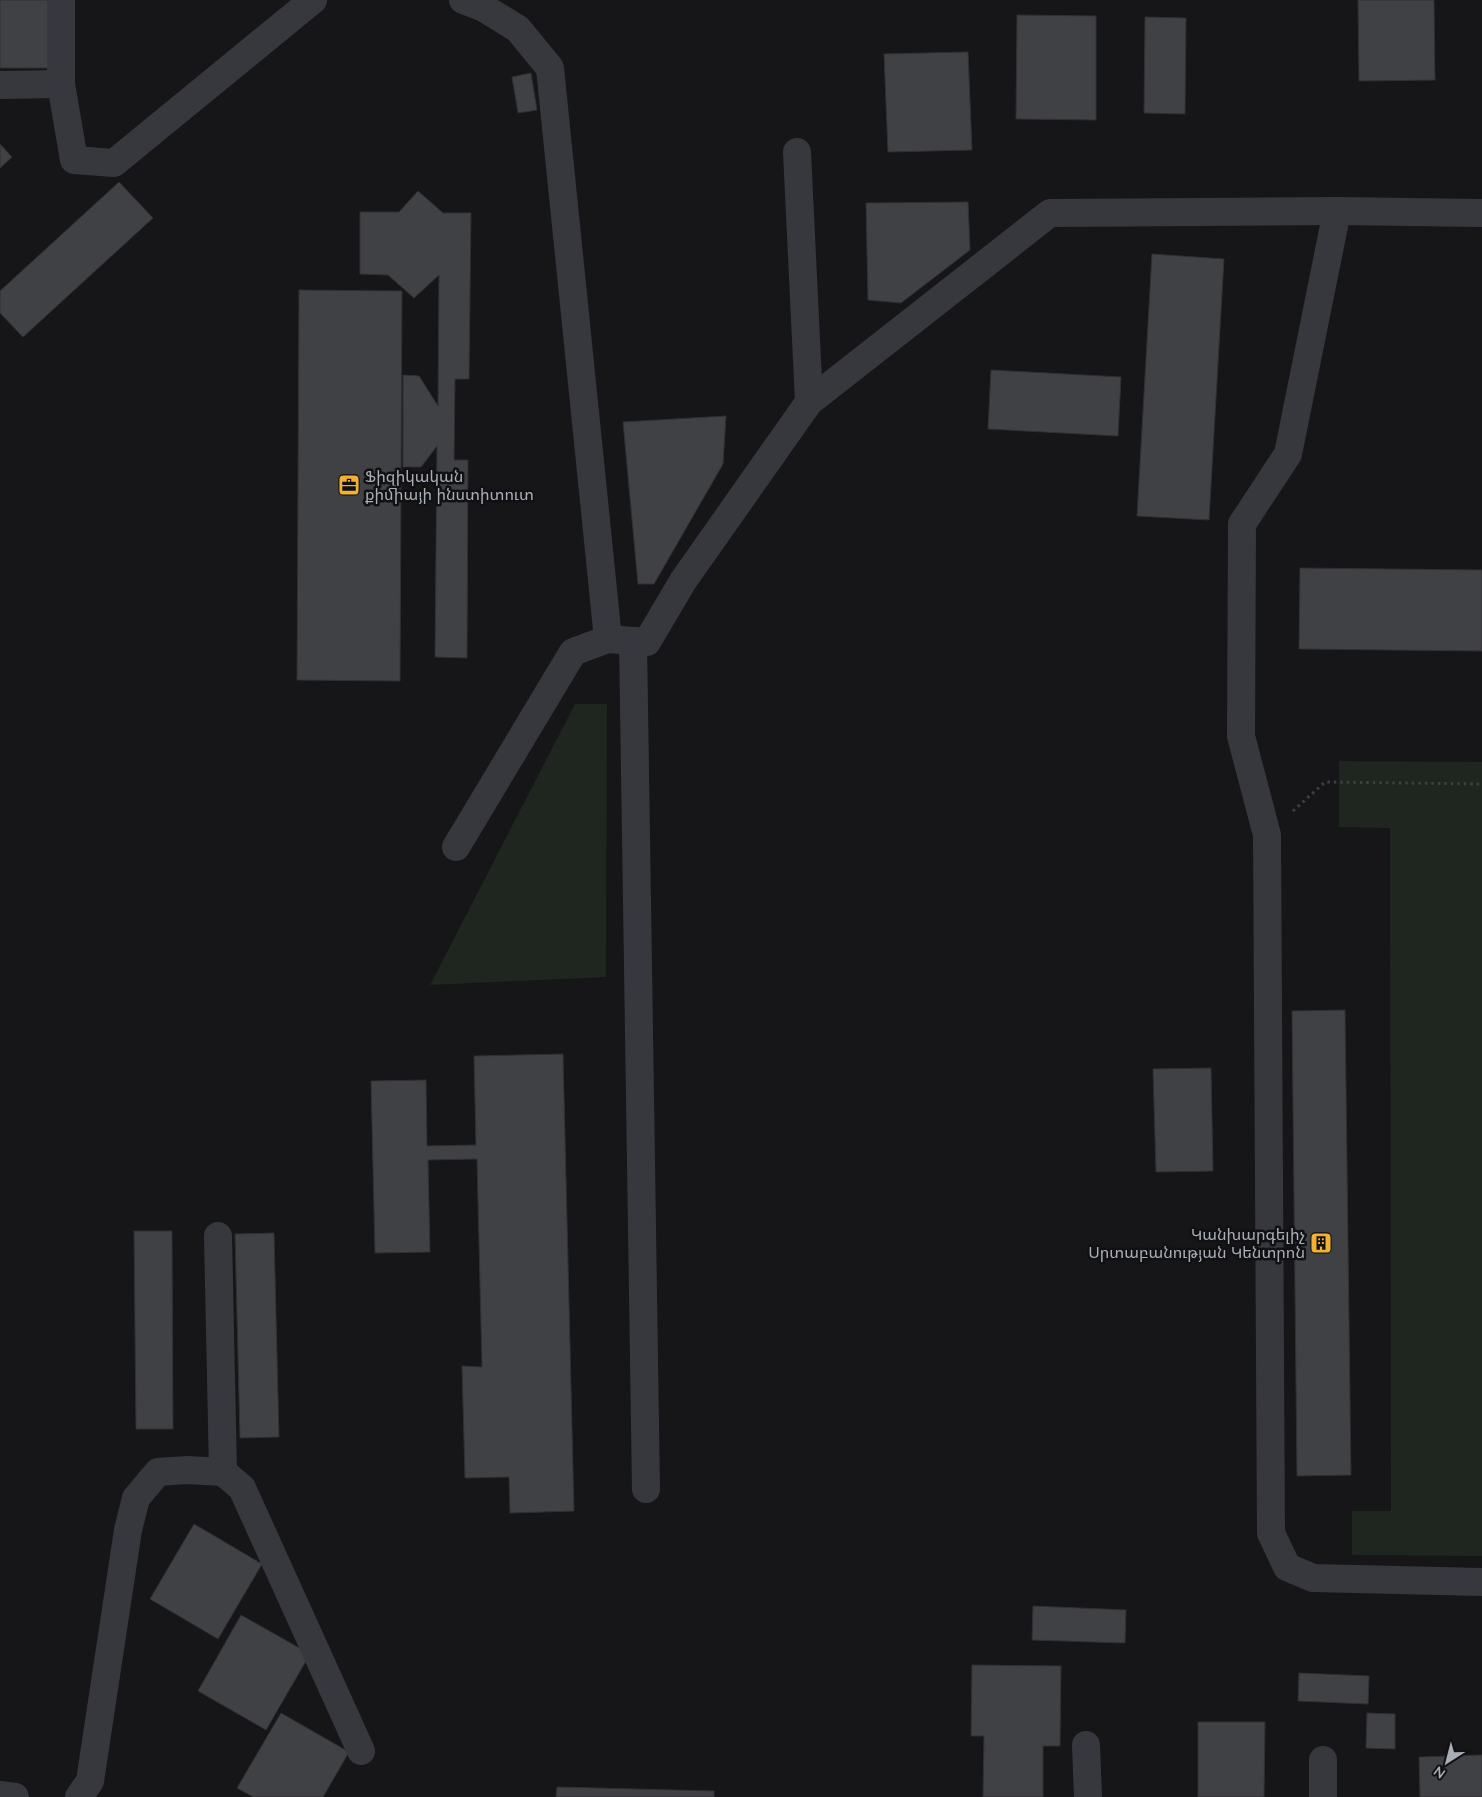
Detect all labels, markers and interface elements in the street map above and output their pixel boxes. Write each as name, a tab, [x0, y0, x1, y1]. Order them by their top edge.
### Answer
place label: Ֆիզիկական քիմիայի ինստիտուտ	[365, 466, 534, 504]
office icon: Ֆիզիկական քիմիայի ինստիտուտ	[337, 473, 361, 497]
place label: Կանխարգելիչ Սրտաբանության Կենտրոն	[1088, 1224, 1305, 1262]
building icon: Կանխարգելիչ Սրտաբանության Կենտրոն	[1309, 1231, 1333, 1255]
north arrow	[1422, 1737, 1472, 1787]
text: N	[1430, 1762, 1449, 1783]

